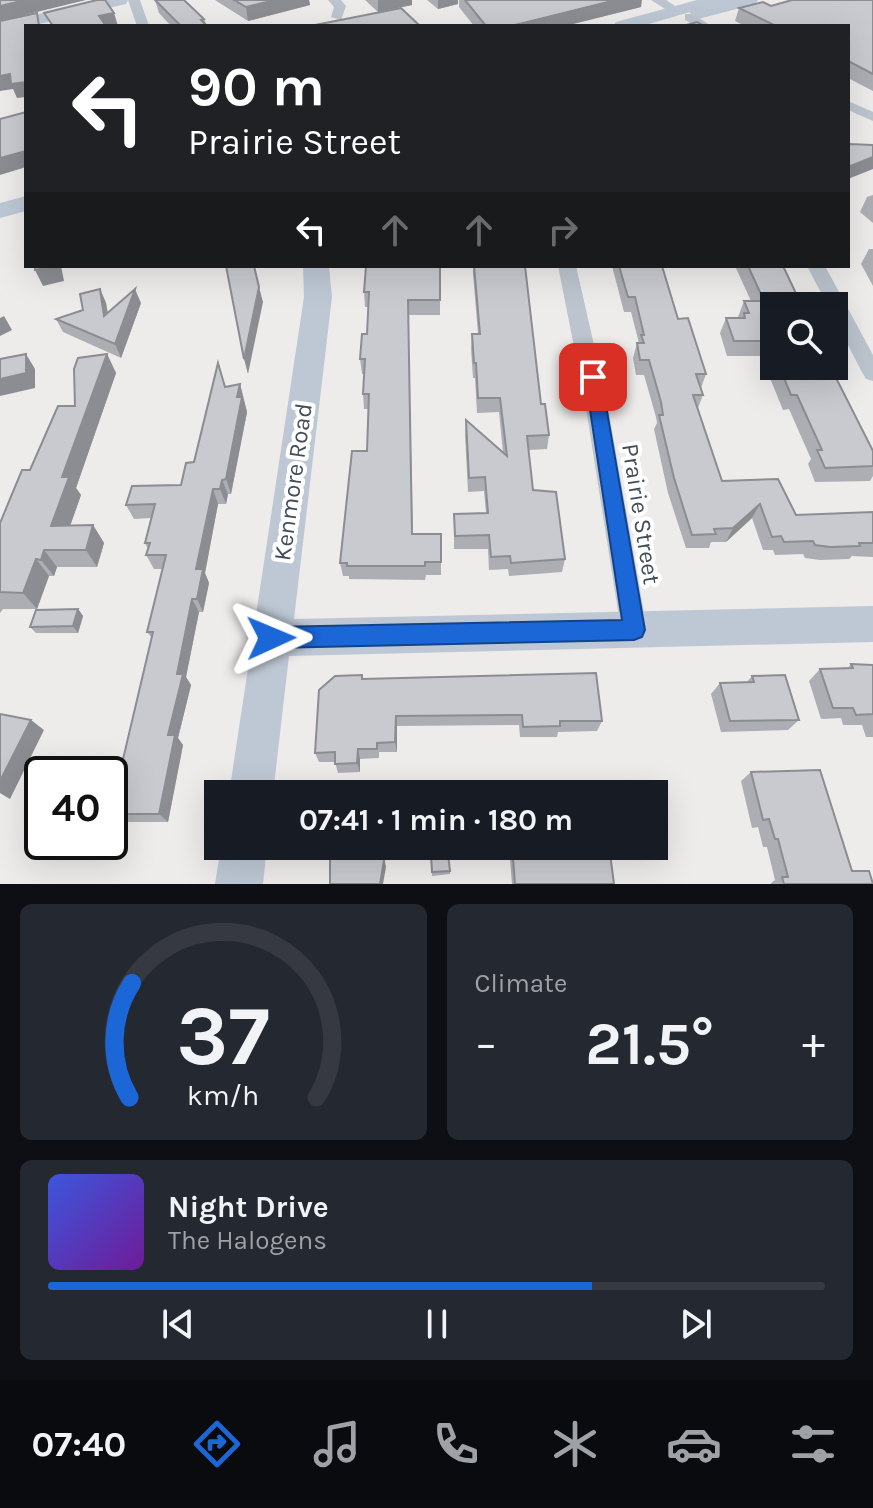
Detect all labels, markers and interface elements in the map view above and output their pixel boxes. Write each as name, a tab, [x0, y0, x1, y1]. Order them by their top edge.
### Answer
text: 90 m	[188, 54, 325, 119]
icon: left	[56, 56, 160, 160]
text: Prairie Street	[188, 121, 401, 163]
icon: left	[289, 208, 333, 252]
icon: ahead	[373, 208, 417, 252]
icon: ahead	[457, 208, 501, 252]
icon: right	[541, 208, 585, 252]
map controls	[760, 292, 848, 380]
button: search	[760, 292, 848, 380]
pin	[559, 343, 627, 411]
icon: arrive	[571, 355, 615, 399]
street label: Kenmore Road	[268, 401, 318, 563]
street label: Prairie Street	[616, 442, 666, 586]
position arrow	[229, 596, 313, 680]
speed limit sign: 40	[24, 756, 128, 860]
text: 07:41 · 1 min · 180 m	[299, 802, 573, 838]
text: Climate	[475, 968, 567, 999]
text: 37	[177, 988, 270, 1085]
text: 21.5°	[585, 1009, 714, 1079]
text: −	[475, 1018, 498, 1069]
text: +	[802, 1018, 825, 1069]
text: km/h	[187, 1079, 259, 1112]
text: Night Drive	[168, 1189, 329, 1225]
text: The Halogens	[168, 1225, 327, 1256]
icon: previous	[156, 1302, 200, 1346]
icon: pause	[415, 1302, 459, 1346]
icon: next	[674, 1302, 718, 1346]
icon: directions	[189, 1416, 245, 1472]
icon: music	[309, 1416, 365, 1472]
icon: phone	[428, 1416, 484, 1472]
icon: climate	[547, 1416, 603, 1472]
icon: car	[666, 1416, 722, 1472]
icon: filters	[785, 1416, 841, 1472]
text: 07:40	[32, 1423, 126, 1465]

